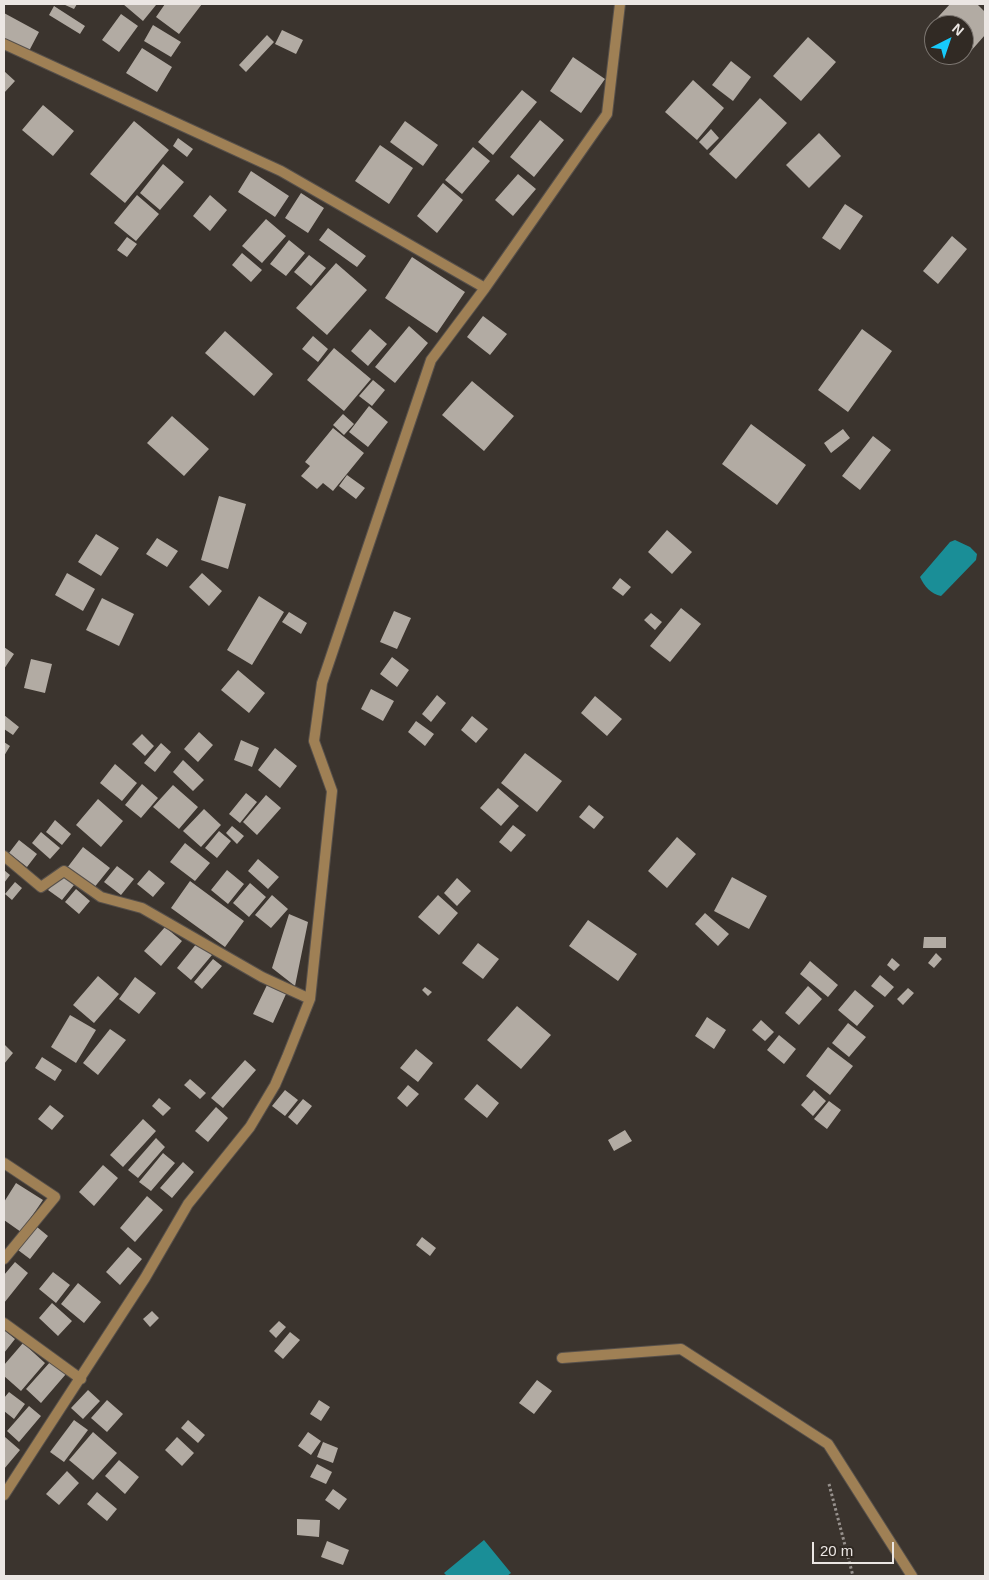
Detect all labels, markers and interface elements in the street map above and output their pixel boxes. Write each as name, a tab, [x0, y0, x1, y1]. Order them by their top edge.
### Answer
north arrow	[924, 15, 974, 65]
text: N	[949, 20, 967, 39]
scale bar	[814, 1532, 896, 1564]
text: 20 m	[820, 1542, 853, 1559]

